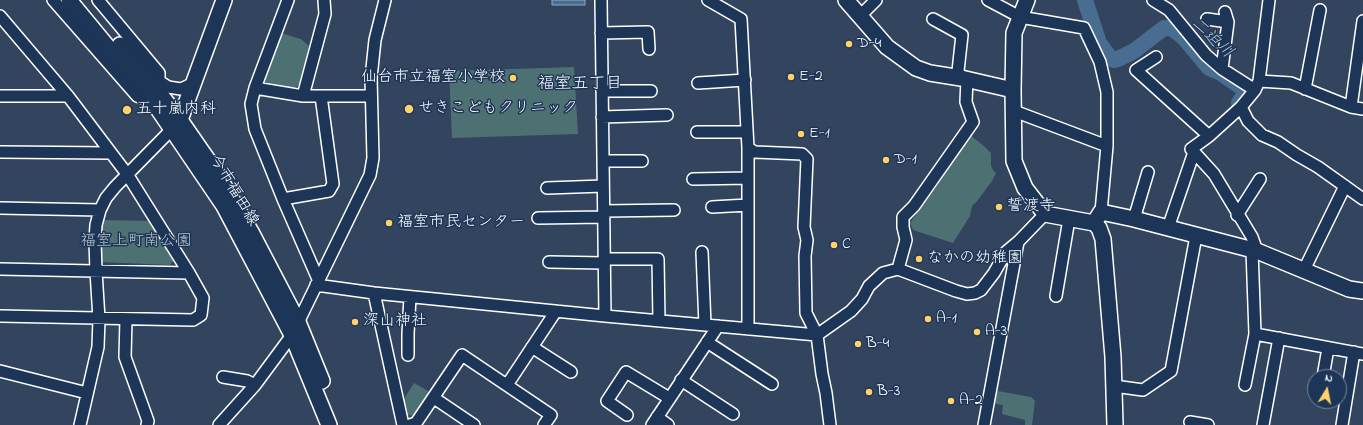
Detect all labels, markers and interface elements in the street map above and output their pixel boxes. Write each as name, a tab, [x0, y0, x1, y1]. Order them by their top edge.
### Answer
water label: 二迫川	[1185, 14, 1237, 64]
place label: D-4	[857, 34, 881, 54]
marker: D-4	[844, 39, 854, 49]
place label: E-2	[799, 67, 823, 87]
place label: 仙台市立福室小学校	[361, 68, 505, 88]
marker: E-2	[786, 72, 796, 82]
marker: 仙台市立福室小学校	[508, 73, 518, 83]
district label: 福室五丁目	[538, 75, 622, 95]
place label: せきこどもクリニック	[418, 99, 578, 119]
place label: 五十嵐内科	[136, 100, 216, 120]
marker: せきこどもクリニック	[403, 103, 415, 115]
marker: 五十嵐内科	[121, 104, 133, 116]
place label: E-1	[809, 124, 830, 144]
marker: E-1	[796, 129, 806, 139]
place label: D-1	[894, 150, 917, 170]
street label: 今市福田線	[204, 152, 262, 230]
marker: D-1	[881, 155, 891, 165]
place label: 誓渡寺	[1007, 197, 1055, 217]
marker: 誓渡寺	[994, 202, 1004, 212]
place label: 福室市民センター	[397, 213, 525, 233]
marker: 福室市民センター	[384, 218, 394, 228]
park label: 福室上町南公園	[80, 232, 192, 252]
place label: C	[842, 235, 851, 255]
marker: C	[829, 240, 839, 250]
place label: なかの幼稚園	[927, 249, 1023, 269]
marker: なかの幼稚園	[914, 254, 924, 264]
place label: A-1	[936, 309, 957, 329]
place label: 深山神社	[363, 312, 427, 332]
marker: A-1	[923, 314, 933, 324]
marker: 深山神社	[350, 317, 360, 327]
place label: A-3	[985, 322, 1007, 342]
marker: A-3	[972, 327, 982, 337]
place label: B-4	[866, 334, 889, 354]
marker: B-4	[853, 339, 863, 349]
north arrow	[1307, 369, 1347, 409]
text: N	[1324, 370, 1334, 387]
place label: B-3	[877, 382, 900, 402]
marker: B-3	[864, 387, 874, 397]
place label: A-2	[959, 391, 983, 411]
marker: A-2	[946, 396, 956, 406]

